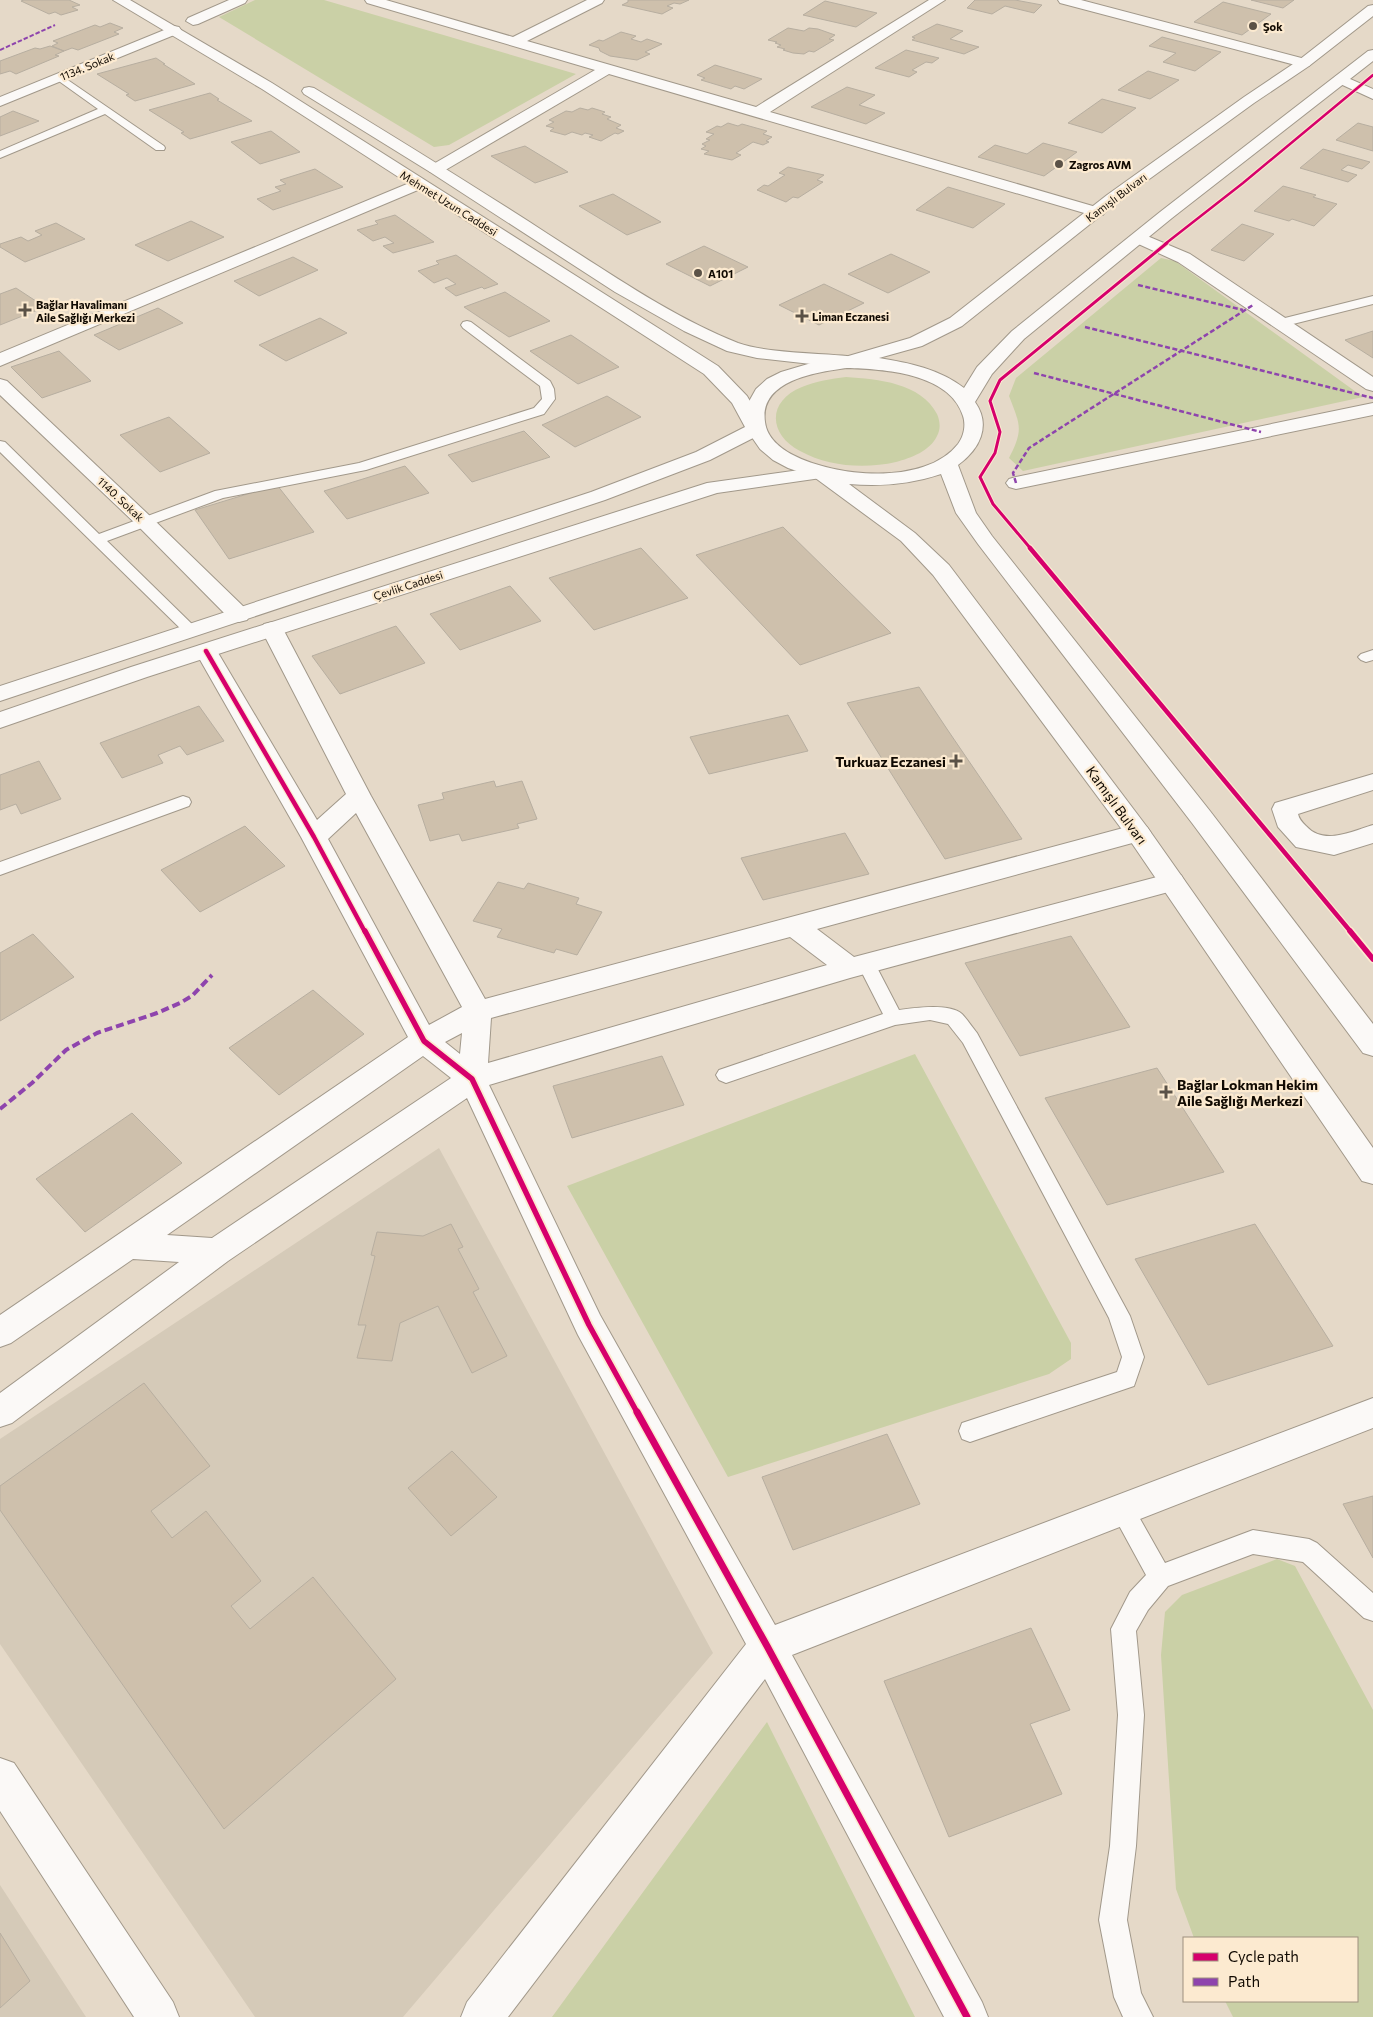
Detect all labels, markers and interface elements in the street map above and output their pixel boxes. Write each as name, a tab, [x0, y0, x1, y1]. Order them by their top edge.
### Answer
marker: Şok	[1247, 20, 1259, 32]
place label: Şok	[1263, 20, 1283, 33]
street label: 1134. Sokak	[58, 49, 116, 83]
marker: Zagros AVM	[1053, 158, 1065, 170]
place label: Zagros AVM	[1069, 158, 1132, 171]
street label: Mehmet Uzun Caddesi	[398, 168, 500, 238]
street label: Kamışlı Bulvarı	[1083, 170, 1149, 224]
marker: A101	[692, 267, 704, 279]
place label: A101	[708, 267, 733, 280]
place label: Bağlar Havalimanı Aile Sağlığı Merkezi	[36, 298, 135, 324]
marker: Bağlar Havalimanı Aile Sağlığı Merkezi	[18, 303, 32, 317]
marker: Liman Eczanesi	[796, 310, 808, 322]
place label: Liman Eczanesi	[812, 310, 889, 323]
street label: 1140. Sokak	[95, 474, 147, 524]
street label: Çevlik Caddesi	[372, 568, 444, 602]
place label: Turkuaz Eczanesi	[835, 753, 946, 770]
marker: Turkuaz Eczanesi	[950, 755, 962, 767]
street label: Kamışlı Bulvarı	[1083, 763, 1151, 847]
place label: Bağlar Lokman Hekim Aile Sağlığı Merkezi	[1177, 1076, 1318, 1109]
marker: Bağlar Lokman Hekim Aile Sağlığı Merkezi	[1159, 1085, 1173, 1099]
legend	[1183, 1937, 1358, 2002]
text: Cycle path	[1228, 1947, 1299, 1965]
text: Path	[1228, 1972, 1260, 1990]

